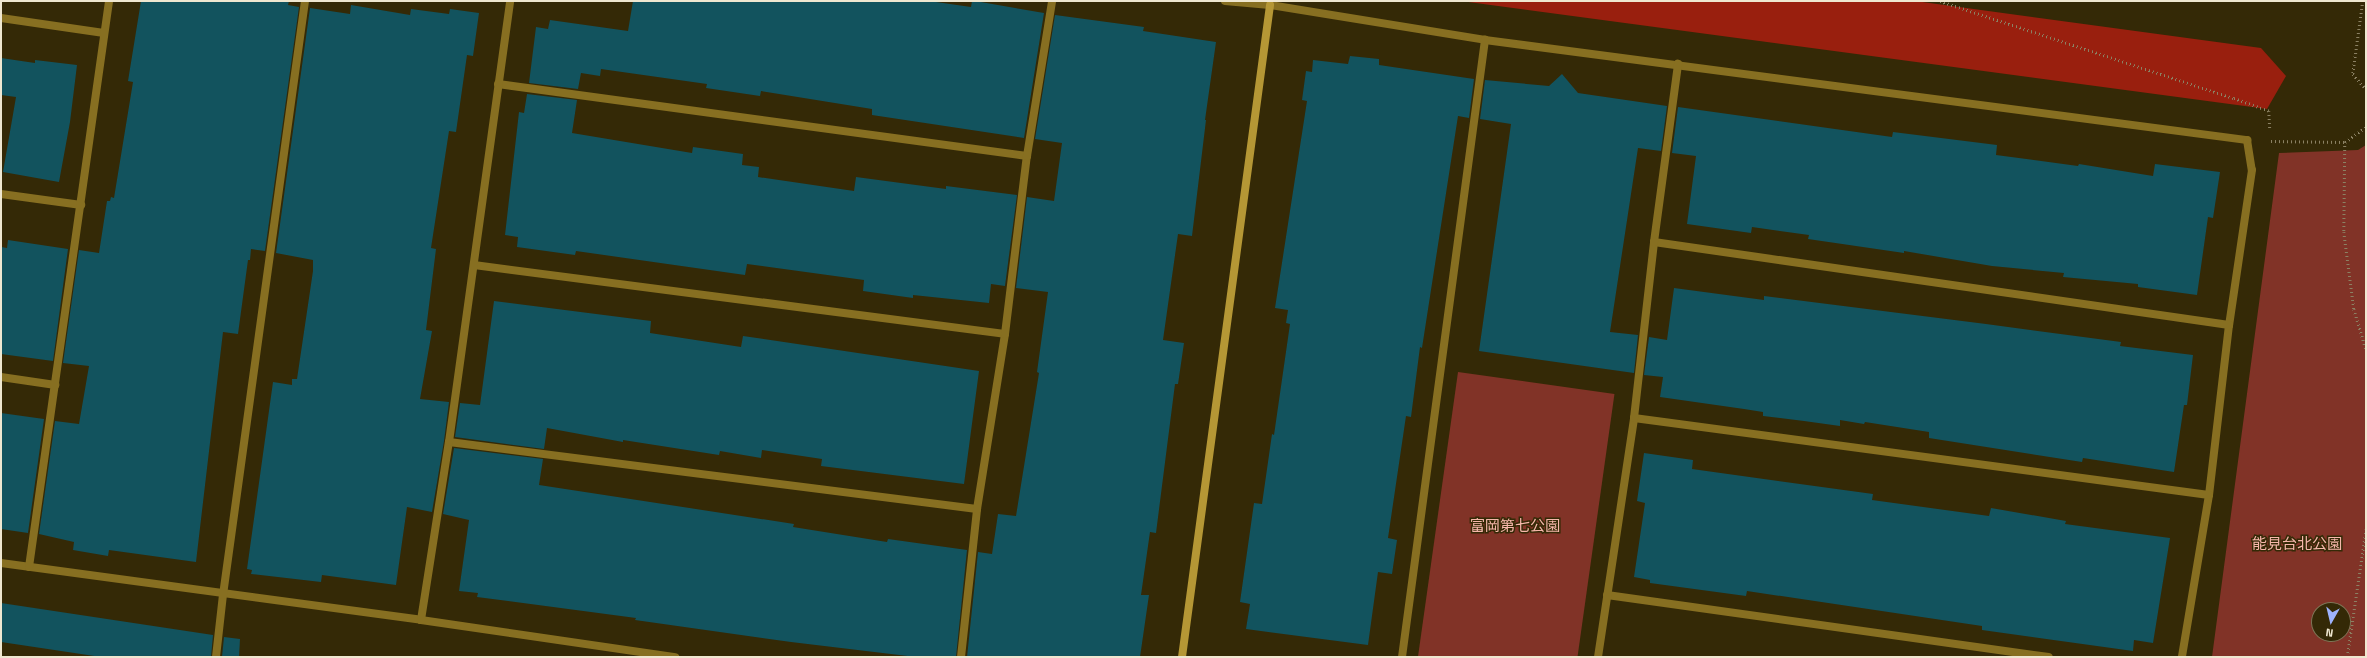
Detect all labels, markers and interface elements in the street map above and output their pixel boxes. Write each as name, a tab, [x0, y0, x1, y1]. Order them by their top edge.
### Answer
park label: 富岡第七公園	[1470, 517, 1560, 535]
park label: 能見台北公園	[2252, 535, 2342, 553]
north arrow	[2311, 602, 2351, 642]
text: N	[2325, 624, 2334, 641]

